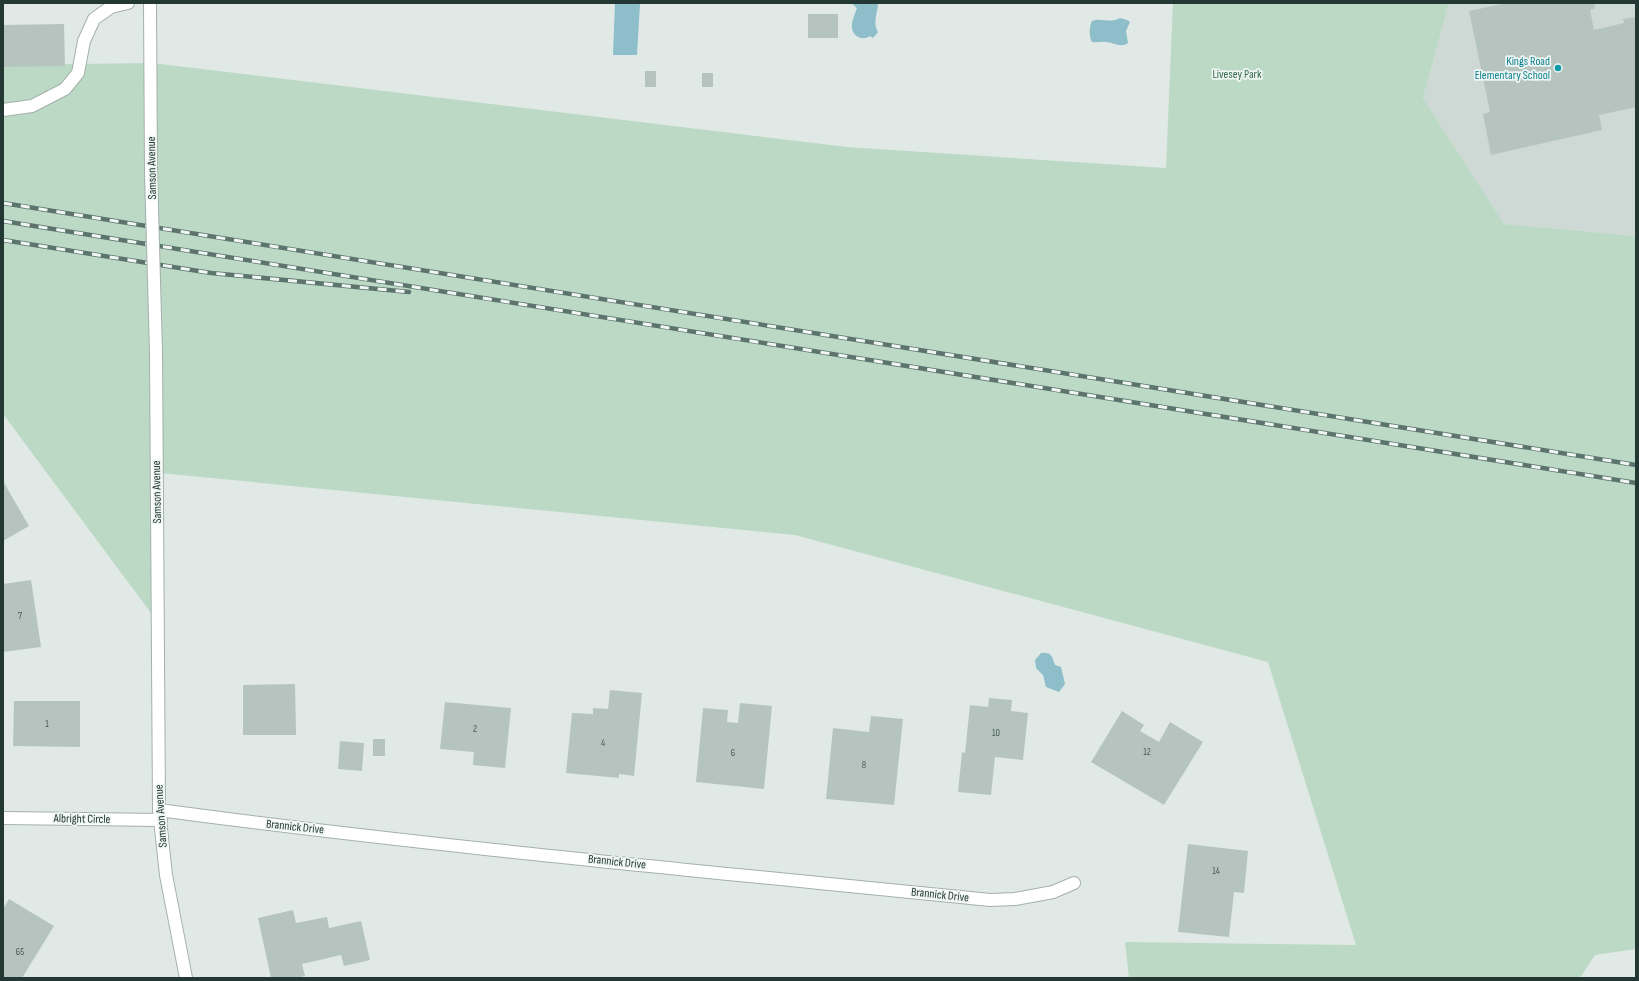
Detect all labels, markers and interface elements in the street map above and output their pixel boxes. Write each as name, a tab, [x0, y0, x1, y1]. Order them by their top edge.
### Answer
place label: Kings Road Elementary School	[1475, 54, 1550, 83]
marker: Kings Road Elementary School	[1553, 63, 1563, 73]
park label: Livesey Park	[1212, 67, 1262, 82]
street label: Samson Avenue	[144, 136, 160, 200]
street label: Samson Avenue	[149, 460, 165, 524]
house number: 7	[18, 610, 22, 622]
house number: 1	[45, 718, 49, 730]
house number: 2	[473, 723, 477, 735]
house number: 10	[992, 727, 1000, 739]
house number: 4	[601, 737, 605, 749]
house number: 12	[1143, 746, 1151, 758]
house number: 6	[731, 747, 735, 759]
house number: 8	[862, 759, 866, 771]
street label: Samson Avenue	[151, 784, 171, 848]
street label: Albright Circle	[52, 811, 111, 827]
street label: Brannick Drive	[265, 817, 325, 838]
street label: Brannick Drive	[587, 852, 647, 873]
house number: 14	[1212, 865, 1220, 877]
street label: Brannick Drive	[910, 885, 970, 906]
house number: 65	[16, 946, 24, 958]

